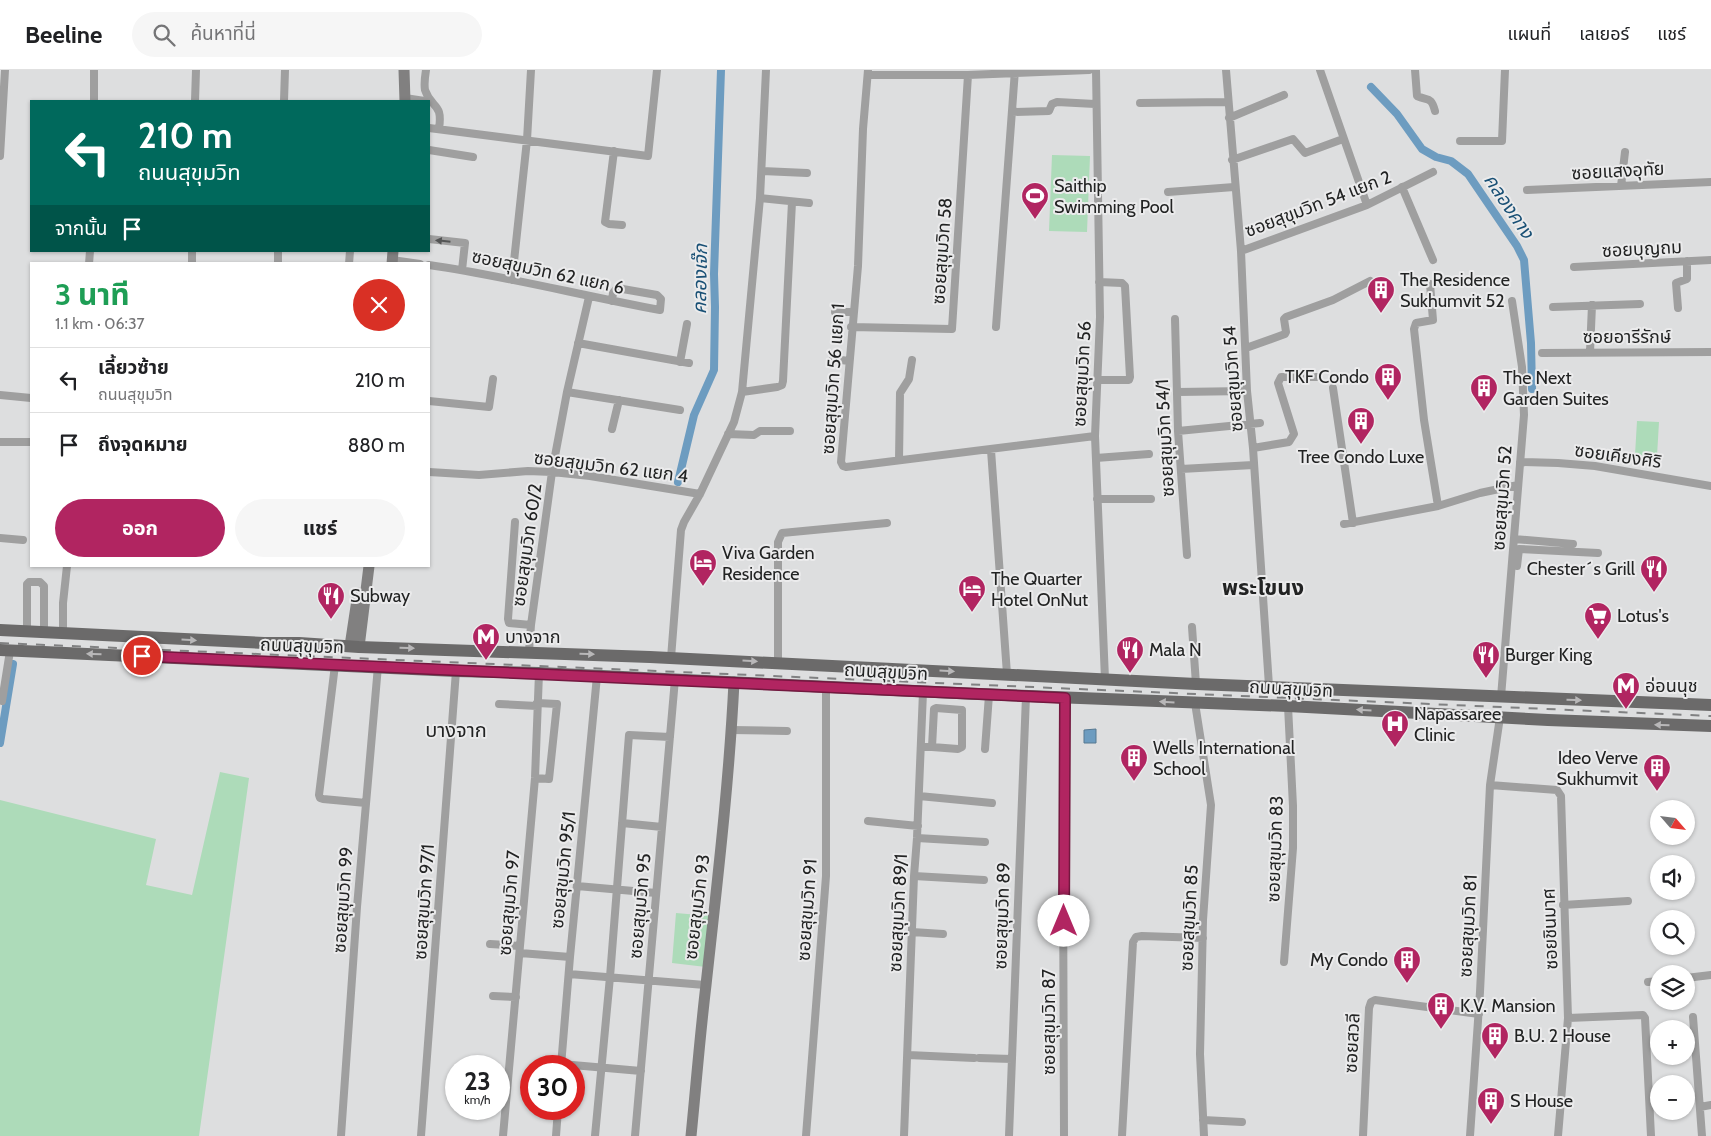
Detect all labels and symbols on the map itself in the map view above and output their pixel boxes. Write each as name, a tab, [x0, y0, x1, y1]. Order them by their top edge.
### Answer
street label: ซอยแสงอุทัย	[1571, 158, 1665, 184]
street label: ซอยสุขุมวิท 54 แยก 2	[1242, 166, 1394, 242]
water label: คลองคาง	[1479, 169, 1539, 243]
place label: Saithip Swimming Pool	[1054, 175, 1174, 218]
sports icon: Saithip Swimming Pool	[1020, 181, 1050, 220]
street label: ซอยสุขุมวิท 58	[927, 197, 957, 305]
street label: ซอยบุญถม	[1601, 236, 1683, 262]
one-way arrow	[434, 237, 450, 245]
water label: คลองเจ๊ก	[688, 243, 712, 314]
street label: ซอยสุขุมวิท 62 แยก 6	[470, 245, 626, 299]
place label: The Residence Sukhumvit 52	[1400, 269, 1510, 312]
building icon: The Residence Sukhumvit 52	[1366, 275, 1396, 314]
street label: ซอยสุขุมวิท 56 แยก 1	[817, 303, 849, 455]
street label: ซอยสุขุมวิท 56	[1068, 320, 1096, 428]
street label: ซอยสุขุมวิท 54	[1218, 325, 1248, 433]
street label: ซอยอารีรักษ์	[1583, 326, 1671, 348]
building icon: TKF Condo	[1373, 362, 1403, 401]
place label: TKF Condo	[1285, 366, 1369, 388]
place label: The Next Garden Suites	[1503, 367, 1609, 410]
building icon: The Next Garden Suites	[1469, 373, 1499, 412]
street label: ซอยสุขุมวิท 54/1	[1151, 379, 1179, 497]
building icon: Tree Condo Luxe	[1346, 406, 1376, 445]
street label: ซอยเคียงศิริ	[1573, 439, 1663, 473]
street label: ซอยสุขุมวิท 52	[1487, 445, 1517, 551]
place label: Tree Condo Luxe	[1298, 446, 1424, 468]
street label: ซอยสุขุมวิท 62 แยก 4	[533, 447, 689, 487]
street label: ซอยสุขุมวิท 60/2	[507, 482, 547, 608]
place label: Viva Garden Residence	[722, 542, 815, 585]
hotel icon: Viva Garden Residence	[688, 548, 718, 587]
restaurant icon: Chester´s Grill	[1639, 554, 1669, 593]
place label: Chester´s Grill	[1527, 558, 1636, 580]
place label: The Quarter Hotel OnNut	[991, 568, 1088, 611]
hotel icon: The Quarter Hotel OnNut	[957, 574, 987, 613]
district label: พระโขนง	[1222, 574, 1304, 601]
restaurant icon: Subway	[316, 581, 346, 620]
place label: Subway	[350, 585, 410, 607]
supermarket icon: Lotus's	[1583, 601, 1613, 640]
place label: Lotus's	[1617, 605, 1669, 627]
metro station icon: บางจาก	[471, 622, 501, 661]
place label: บางจาก	[505, 626, 561, 648]
street label: ถนนสุขุมวิท	[260, 634, 344, 658]
pin	[121, 635, 163, 677]
restaurant icon: Mala N	[1115, 635, 1145, 674]
one-way arrow	[181, 636, 197, 644]
place label: Mala N	[1149, 639, 1202, 661]
restaurant icon: Burger King	[1471, 640, 1501, 679]
one-way arrow	[400, 644, 416, 652]
place label: Burger King	[1505, 644, 1593, 666]
one-way arrow	[85, 650, 101, 658]
one-way arrow	[579, 650, 595, 658]
one-way arrow	[742, 658, 758, 666]
street label: ถนนสุขุมวิท	[844, 659, 928, 685]
one-way arrow	[939, 668, 955, 676]
metro station icon: อ่อนนุช	[1611, 671, 1641, 710]
place label: อ่อนนุช	[1645, 675, 1698, 697]
street label: ถนนสุขุมวิท	[1249, 676, 1333, 702]
one-way arrow	[1566, 696, 1582, 704]
one-way arrow	[1159, 697, 1175, 705]
place label: Napassaree Clinic	[1414, 703, 1501, 746]
one-way arrow	[1356, 706, 1372, 714]
hospital icon: Napassaree Clinic	[1380, 709, 1410, 748]
district label: บางจาก	[425, 718, 487, 742]
one-way arrow	[1654, 720, 1670, 728]
place label: Wells International School	[1153, 737, 1296, 780]
building icon: Wells International School	[1119, 743, 1149, 782]
place label: Ideo Verve Sukhumvit	[1557, 747, 1638, 790]
building icon: Ideo Verve Sukhumvit	[1642, 753, 1672, 792]
street label: ซอยสุขุมวิท 83	[1262, 795, 1288, 903]
north arrow	[1650, 800, 1695, 845]
street label: ซอยสุขุมวิท 95/1	[546, 810, 580, 930]
street label: ซอยสุขุมวิท 97/1	[409, 843, 439, 961]
street label: ซอยสุขุมวิท 99	[328, 846, 358, 954]
street label: ซอยสุขุมวิท 97	[493, 850, 525, 956]
street label: ซอยสุขุมวิท 95	[624, 852, 656, 960]
street label: ซอยสุขุมวิท 93	[680, 853, 714, 961]
street label: ซอยสุขุมวิท 89/1	[884, 853, 912, 973]
street label: ซอยสุขุมวิท 91	[792, 858, 822, 962]
street label: ซอยสุขุมวิท 89	[989, 862, 1015, 970]
street label: ซอยสุขุมวิท 85	[1175, 864, 1203, 972]
street label: ซอยสุขุมวิท 81	[1454, 874, 1482, 978]
street label: ซอยชินมาศ	[1538, 888, 1562, 970]
position arrow	[1037, 894, 1089, 946]
building icon: My Condo	[1392, 945, 1422, 984]
place label: My Condo	[1310, 949, 1388, 971]
street label: ซอยสุขุมวิท 87	[1038, 969, 1060, 1075]
building icon: K.V. Mansion	[1426, 991, 1456, 1030]
place label: K.V. Mansion	[1460, 995, 1556, 1017]
street label: ซอยสวลี	[1339, 1012, 1365, 1074]
building icon: B.U. 2 House	[1480, 1021, 1510, 1060]
place label: B.U. 2 House	[1514, 1025, 1611, 1047]
speed limit sign: 30	[520, 1055, 585, 1120]
building icon: S House	[1476, 1086, 1506, 1125]
place label: S House	[1510, 1090, 1573, 1112]

